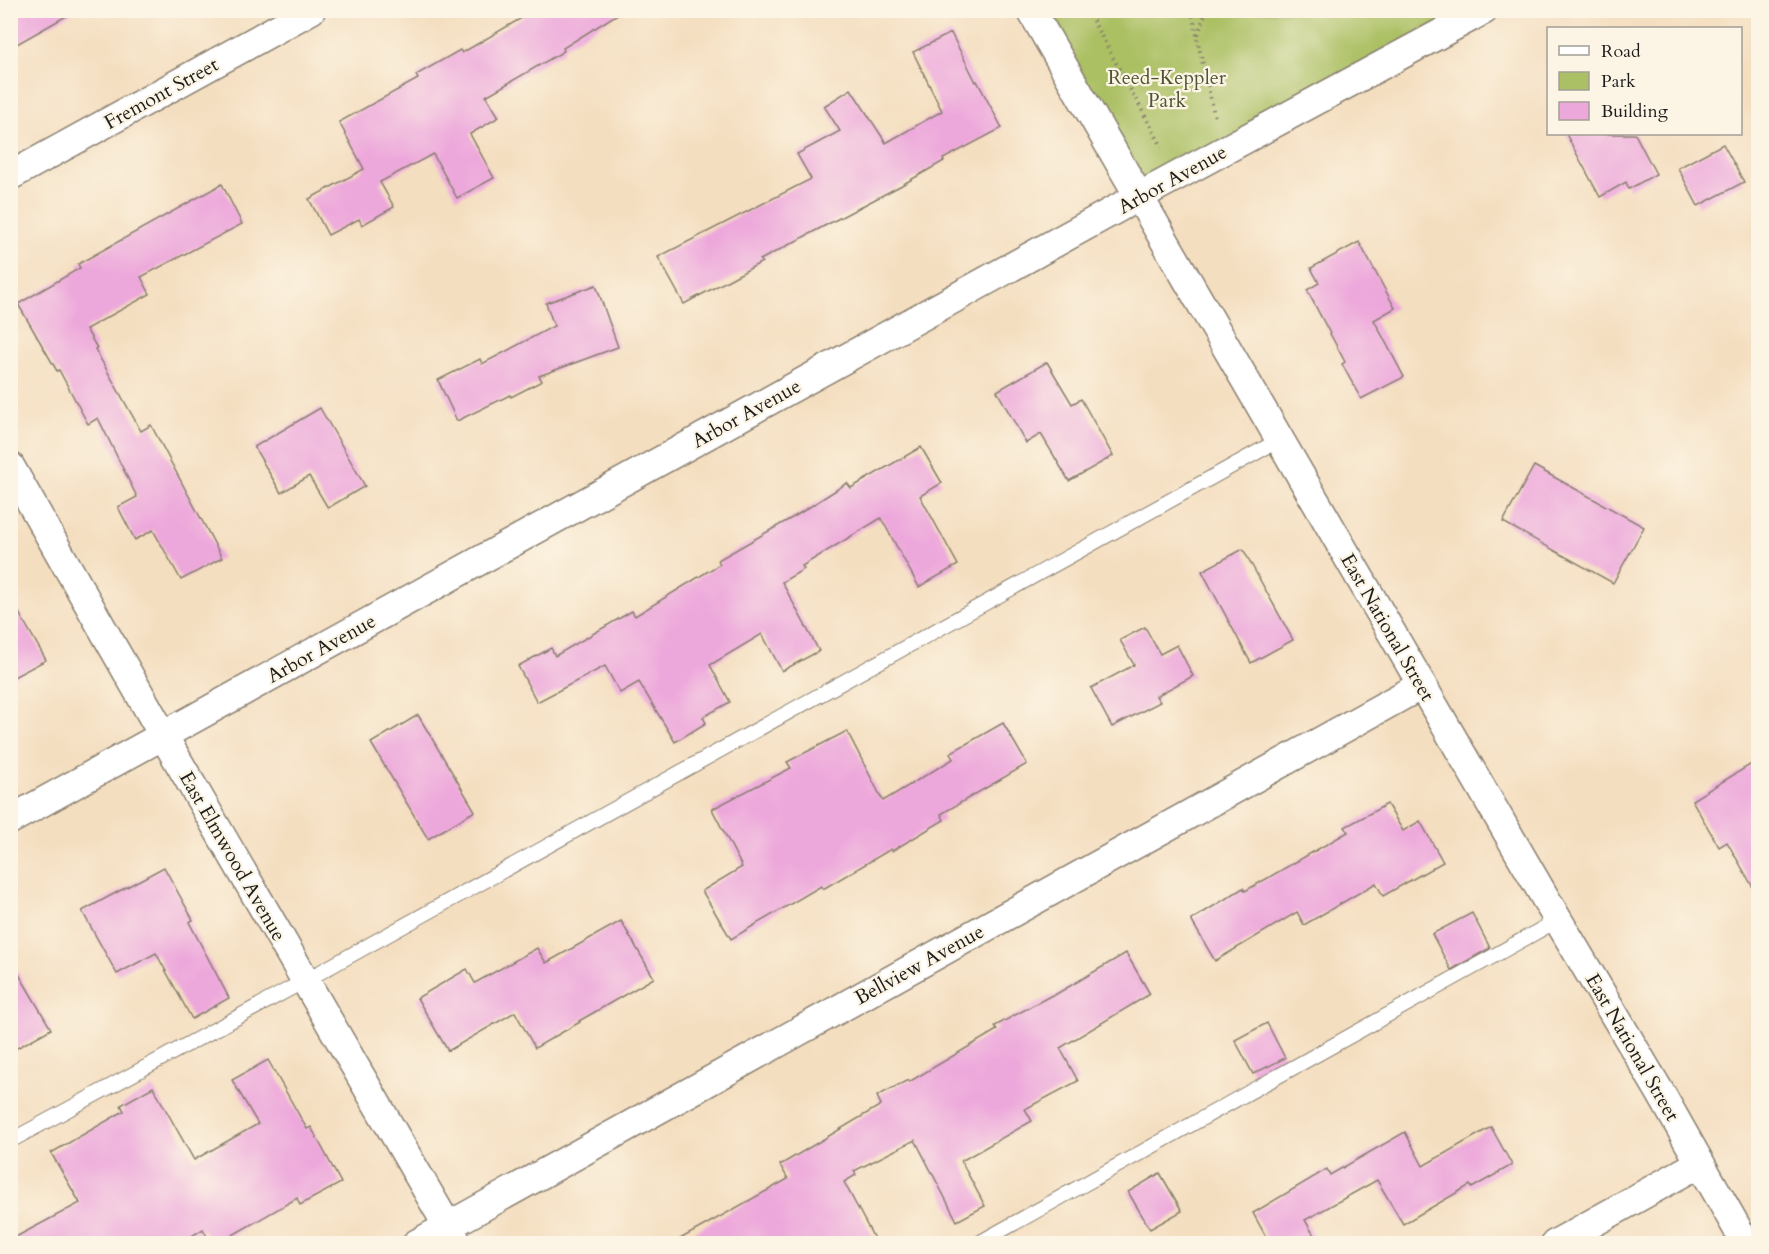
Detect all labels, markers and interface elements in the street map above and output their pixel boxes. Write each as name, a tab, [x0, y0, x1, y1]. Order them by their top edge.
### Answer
legend	[1547, 27, 1742, 135]
text: Road	[1601, 39, 1641, 64]
street label: Fremont Street	[99, 51, 224, 136]
park label: Reed-Keppler Park	[1108, 64, 1227, 114]
text: Park	[1601, 69, 1636, 94]
text: Building	[1601, 99, 1669, 124]
street label: Arbor Avenue	[1113, 138, 1232, 220]
street label: Arbor Avenue	[687, 372, 806, 454]
street label: East National Street	[1334, 548, 1441, 707]
street label: Arbor Avenue	[262, 607, 381, 689]
street label: East Elmwood Avenue	[173, 766, 292, 946]
street label: Bellview Avenue	[850, 918, 989, 1011]
street label: East National Street	[1579, 968, 1686, 1127]

